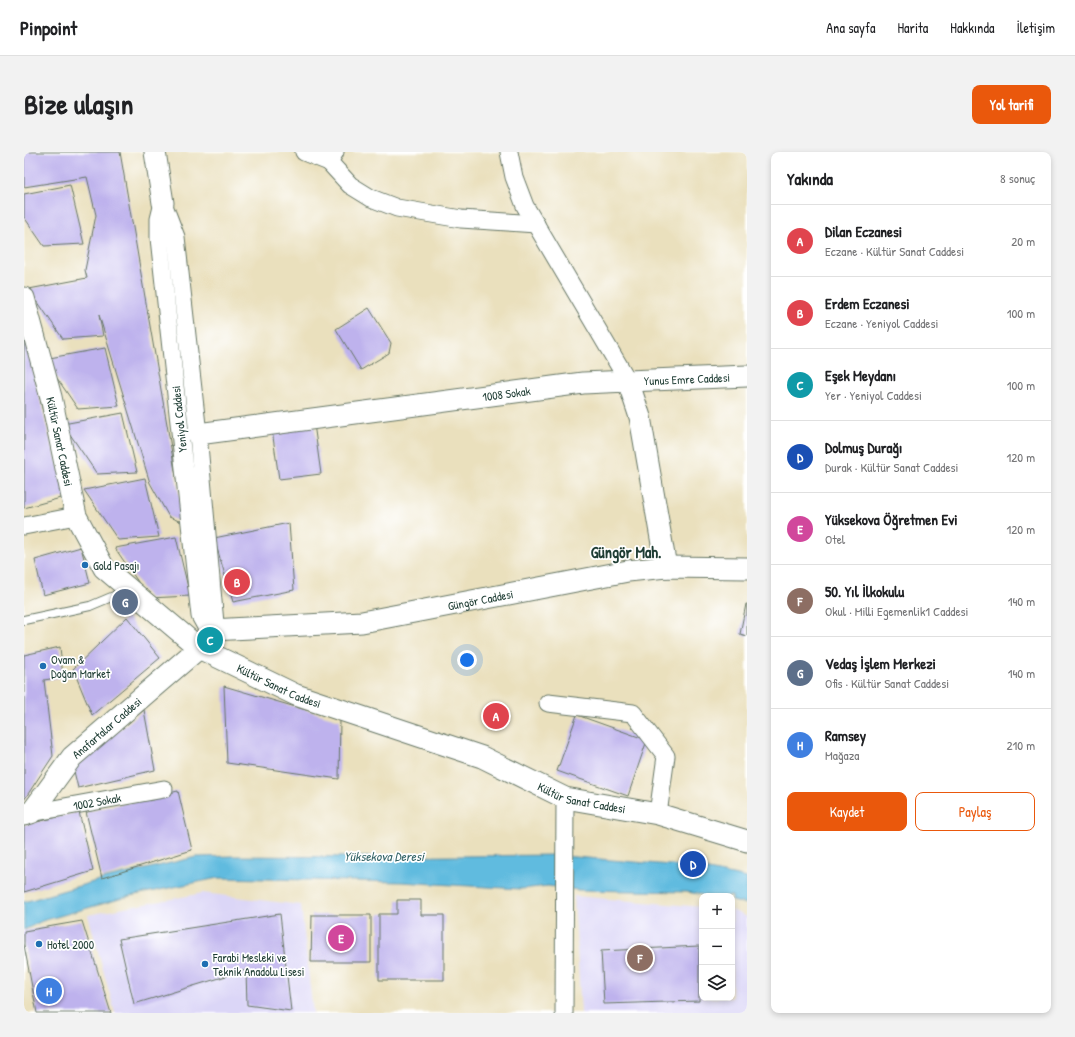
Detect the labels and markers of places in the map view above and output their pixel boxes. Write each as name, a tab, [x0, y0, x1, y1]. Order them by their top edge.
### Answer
place label: Gold Pasajı	[93, 557, 140, 574]
marker: Gold Pasajı	[80, 560, 90, 570]
pin: B	[224, 567, 250, 597]
pin: G	[112, 587, 138, 617]
pin: C	[197, 625, 223, 655]
place label: Ovam & Doğan Market	[51, 651, 111, 682]
marker: Ovam & Doğan Market	[38, 661, 48, 671]
pin: A	[483, 701, 509, 731]
pin: D	[680, 849, 706, 879]
pin: E	[328, 923, 354, 953]
place label: Hotel 2000	[47, 936, 94, 953]
marker: Hotel 2000	[34, 939, 44, 949]
pin: F	[627, 943, 653, 973]
place label: Farabi Mesleki ve Teknik Anadolu Lisesi	[212, 949, 304, 980]
marker: Farabi Mesleki ve Teknik Anadolu Lisesi	[200, 959, 210, 969]
pin: H	[36, 976, 62, 1006]

